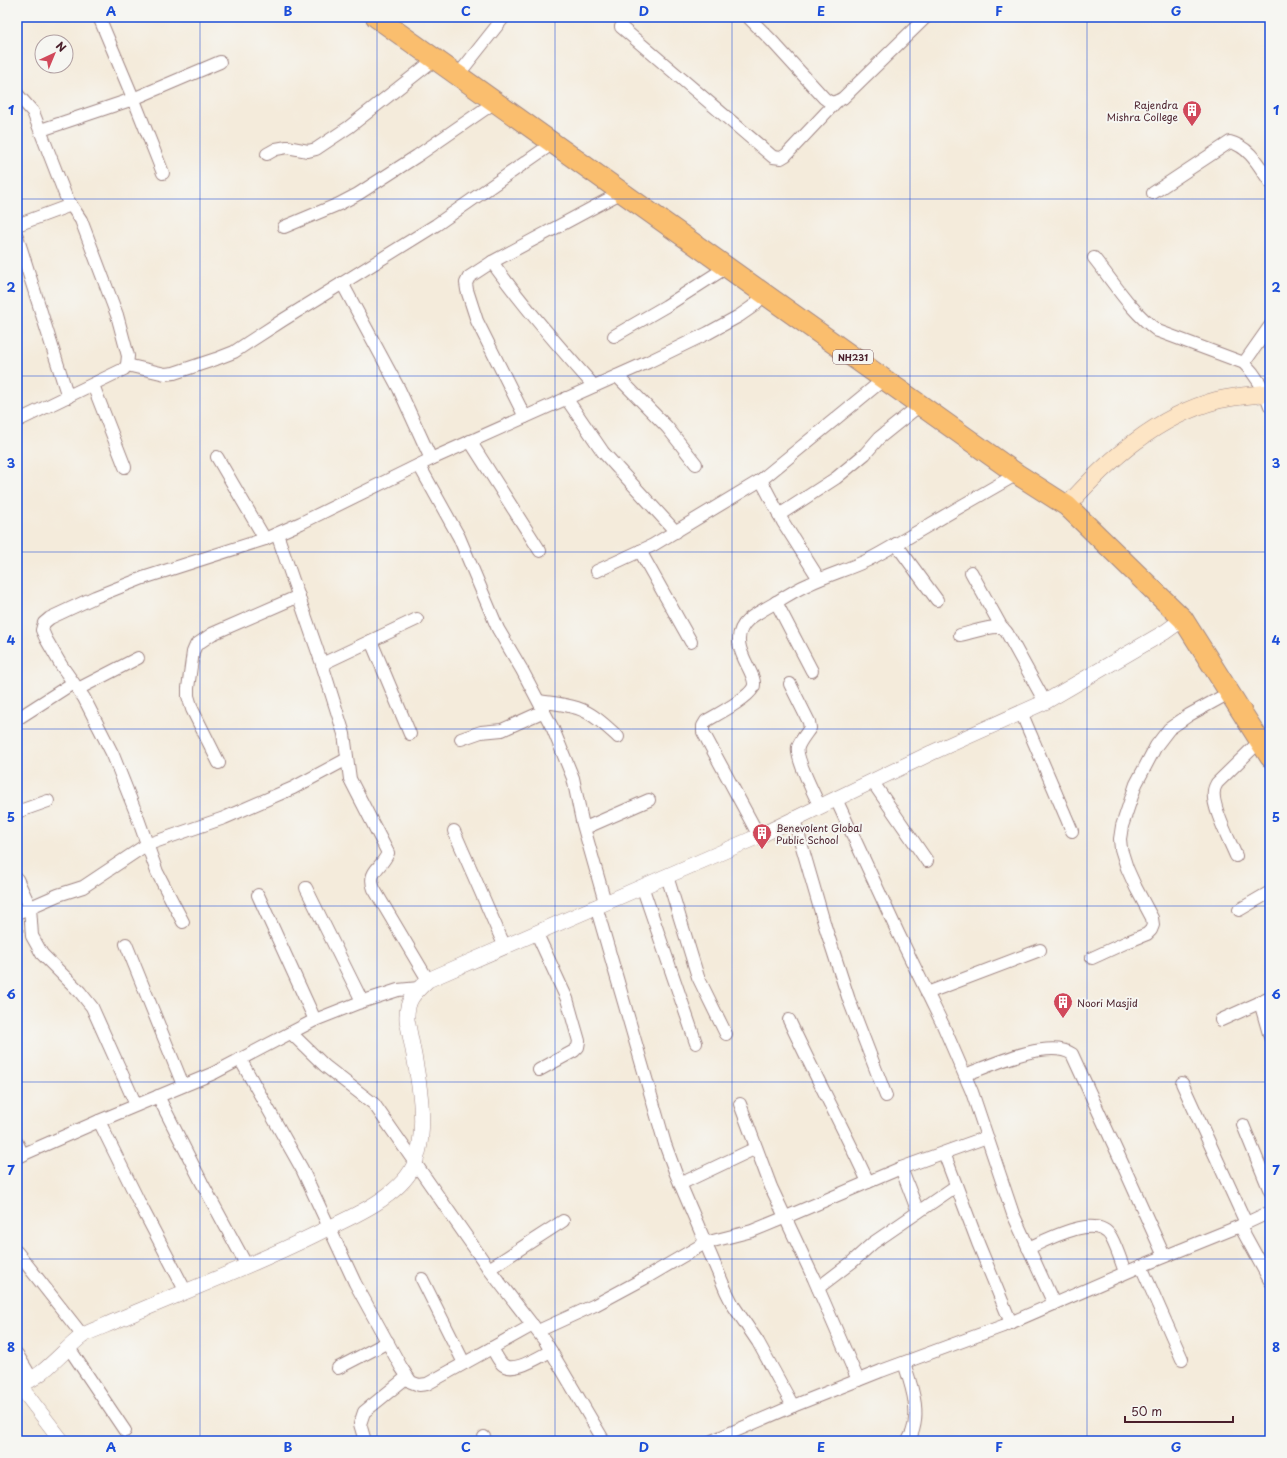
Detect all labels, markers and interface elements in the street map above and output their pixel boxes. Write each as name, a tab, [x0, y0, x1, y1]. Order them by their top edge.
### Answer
text: A	[106, 1, 116, 20]
text: B	[284, 1, 293, 20]
text: C	[461, 1, 471, 20]
text: D	[639, 1, 649, 20]
text: E	[817, 1, 825, 20]
text: F	[995, 1, 1003, 20]
text: G	[1171, 1, 1181, 20]
north arrow	[34, 34, 74, 74]
text: N	[52, 37, 71, 56]
place label: Rajendra Mishra College	[1107, 97, 1179, 124]
building icon: Rajendra Mishra College	[1181, 99, 1203, 127]
text: 1	[8, 100, 14, 119]
text: 1	[1273, 100, 1279, 119]
text: 2	[6, 277, 16, 296]
text: 2	[1271, 277, 1281, 296]
road number: NH231	[833, 350, 873, 364]
text: 3	[7, 453, 16, 472]
text: 3	[1272, 453, 1281, 472]
text: 4	[7, 630, 16, 649]
text: 4	[1272, 630, 1281, 649]
text: 5	[7, 807, 15, 826]
text: 5	[1272, 807, 1280, 826]
place label: Benevolent Global Public School	[776, 820, 862, 847]
building icon: Benevolent Global Public School	[751, 822, 773, 850]
text: 6	[6, 984, 16, 1003]
text: 6	[1271, 984, 1281, 1003]
building icon: Noori Masjid	[1052, 991, 1074, 1019]
place label: Noori Masjid	[1077, 995, 1138, 1010]
text: 7	[7, 1160, 15, 1179]
text: 7	[1272, 1160, 1280, 1179]
text: 8	[7, 1337, 15, 1356]
text: 8	[1272, 1337, 1280, 1356]
scale bar	[1125, 1398, 1233, 1424]
text: 50 m	[1131, 1402, 1162, 1420]
text: A	[106, 1437, 116, 1456]
text: B	[284, 1437, 293, 1456]
text: C	[461, 1437, 471, 1456]
text: D	[639, 1437, 649, 1456]
text: E	[817, 1437, 825, 1456]
text: F	[995, 1437, 1003, 1456]
text: G	[1171, 1437, 1181, 1456]

